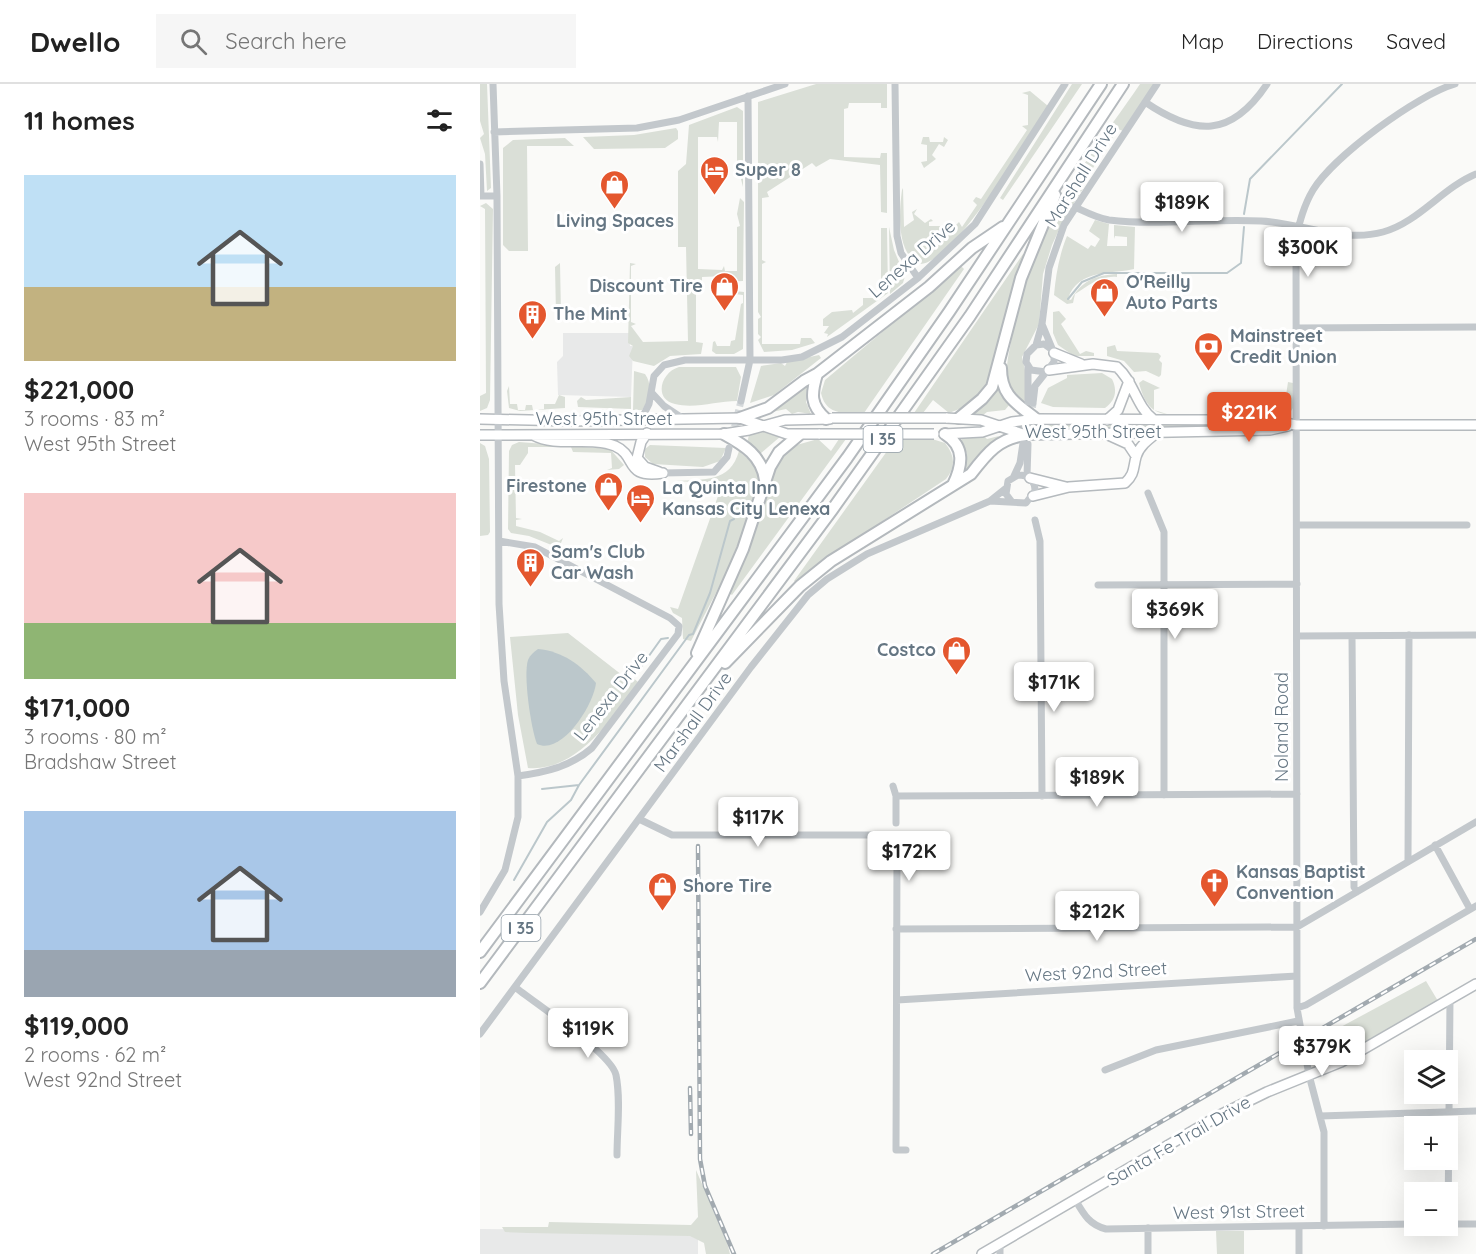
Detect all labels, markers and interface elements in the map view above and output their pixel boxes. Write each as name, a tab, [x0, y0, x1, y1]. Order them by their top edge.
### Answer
search box	[156, 14, 576, 68]
text: Dwello	[30, 24, 120, 59]
icon: search	[177, 25, 210, 58]
text: Search here	[225, 27, 347, 55]
text: Map	[1181, 28, 1224, 54]
text: Directions	[1257, 28, 1353, 54]
text: Saved	[1386, 28, 1446, 54]
text: 11 homes	[24, 104, 135, 137]
icon: filters	[423, 104, 456, 137]
street label: Marshall Drive	[1039, 118, 1122, 231]
hotel icon: Super 8	[698, 154, 730, 196]
place label: Super 8	[735, 158, 801, 181]
shop icon: Living Spaces	[599, 168, 631, 210]
pin: $189K	[1140, 182, 1224, 233]
text: $189K	[1154, 189, 1210, 214]
place label: Living Spaces	[556, 209, 674, 232]
icon: home	[186, 214, 294, 322]
street label: Lenexa Drive	[863, 215, 960, 303]
pin: $300K	[1266, 227, 1350, 278]
text: $300K	[1278, 234, 1338, 259]
shop icon: Discount Tire	[708, 270, 740, 312]
place label: O'Reilly Auto Parts	[1126, 270, 1218, 314]
place label: Discount Tire	[589, 274, 703, 297]
shop icon: O'Reilly Auto Parts	[1089, 276, 1121, 318]
building icon: The Mint	[516, 298, 548, 340]
place label: The Mint	[553, 302, 628, 325]
place label: Mainstreet Credit Union	[1230, 324, 1337, 368]
bank icon: Mainstreet Credit Union	[1193, 330, 1225, 372]
text: $221,000	[24, 373, 134, 406]
pin: $221K	[1207, 392, 1291, 443]
text: $221K	[1221, 399, 1277, 424]
text: 3 rooms · 83 m²	[24, 406, 165, 431]
street label: West 95th Street	[535, 407, 673, 430]
street label: West 95th Street	[1024, 420, 1162, 443]
road number: I 35	[864, 426, 902, 452]
text: West 95th Street	[24, 431, 176, 456]
shop icon: Firestone	[592, 470, 624, 512]
place label: Firestone	[506, 474, 587, 497]
place label: La Quinta Inn Kansas City Lenexa	[662, 476, 830, 520]
hotel icon: La Quinta Inn Kansas City Lenexa	[625, 482, 657, 524]
icon: home	[186, 532, 294, 640]
place label: Sam's Club Car Wash	[551, 540, 645, 584]
building icon: Sam's Club Car Wash	[514, 546, 546, 588]
pin: $369K	[1133, 589, 1217, 640]
text: $369K	[1146, 596, 1204, 621]
shop icon: Costco	[941, 634, 973, 676]
place label: Costco	[877, 638, 936, 661]
street label: Lenexa Drive	[568, 646, 653, 745]
pin: $171K	[1012, 662, 1096, 713]
street label: Marshall Drive	[648, 667, 737, 777]
text: $171K	[1028, 669, 1080, 694]
street label: Noland Road	[1270, 672, 1293, 782]
text: $171,000	[24, 691, 130, 724]
text: 3 rooms · 80 m²	[24, 724, 167, 749]
text: Bradshaw Street	[24, 749, 177, 774]
pin: $189K	[1055, 757, 1139, 808]
text: $189K	[1069, 764, 1125, 789]
pin: $117K	[716, 797, 800, 848]
text: $117K	[732, 804, 784, 829]
pin: $172K	[867, 831, 951, 882]
text: $172K	[881, 838, 937, 863]
icon: home	[186, 850, 294, 958]
place label: Kansas Baptist Convention	[1236, 860, 1366, 904]
church icon: Kansas Baptist Convention	[1199, 866, 1231, 908]
shop icon: Shore Tire	[646, 870, 678, 912]
place label: Shore Tire	[683, 874, 772, 897]
pin: $212K	[1055, 891, 1139, 942]
text: $212K	[1069, 898, 1125, 923]
road number: I 35	[502, 915, 540, 941]
street label: West 92nd Street	[1024, 956, 1168, 987]
pin: $119K	[546, 1008, 630, 1059]
text: $119,000	[24, 1009, 129, 1042]
text: $119K	[562, 1015, 614, 1040]
pin: $379K	[1280, 1026, 1364, 1077]
text: $379K	[1293, 1033, 1351, 1058]
text: 2 rooms · 62 m²	[24, 1042, 166, 1067]
map controls	[1404, 1050, 1458, 1236]
button: layers	[1404, 1050, 1458, 1104]
text: West 92nd Street	[24, 1067, 182, 1092]
street label: Santa Fe Trail Drive	[1103, 1090, 1255, 1191]
button: +	[1404, 1116, 1458, 1170]
button: −	[1404, 1182, 1458, 1236]
street label: West 91st Street	[1173, 1199, 1305, 1224]

